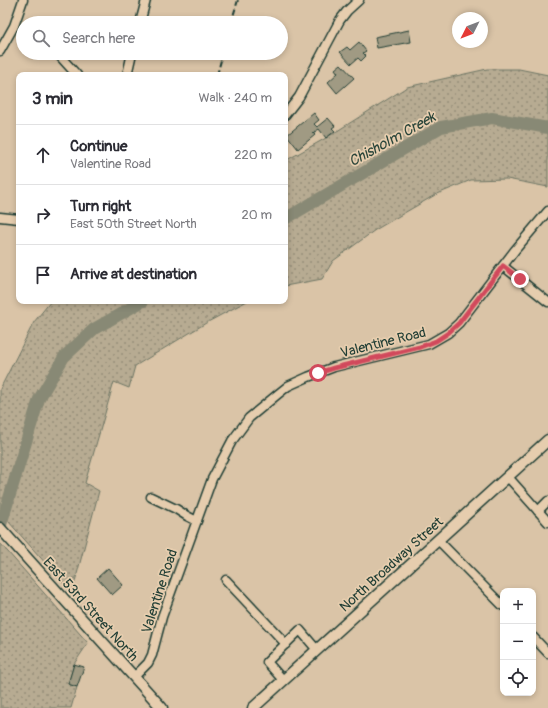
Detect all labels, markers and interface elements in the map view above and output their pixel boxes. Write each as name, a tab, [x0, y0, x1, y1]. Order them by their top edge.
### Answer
north arrow	[452, 12, 488, 48]
search box	[16, 16, 288, 60]
icon: search	[30, 27, 52, 49]
text: Search here	[62, 29, 135, 48]
text: 3 min	[32, 88, 73, 109]
text: Walk · 240 m	[198, 90, 272, 106]
water label: Chisholm Creek	[345, 107, 441, 171]
text: Continue	[70, 137, 128, 156]
icon: ahead	[32, 144, 54, 166]
text: 220 m	[234, 147, 272, 163]
text: Valentine Road	[70, 156, 151, 172]
text: Turn right	[70, 197, 131, 216]
icon: right	[32, 204, 54, 226]
text: 20 m	[241, 207, 272, 223]
text: East 50th Street North	[70, 216, 197, 232]
icon: arrive	[32, 264, 54, 286]
text: Arrive at destination	[70, 265, 197, 284]
route end	[511, 270, 529, 288]
street label: Valentine Road	[339, 324, 428, 361]
route start	[309, 364, 327, 382]
street label: North Broadway Street	[336, 513, 447, 615]
street label: Valentine Road	[138, 547, 181, 635]
street label: East 53rd Street North	[39, 554, 142, 665]
map controls	[500, 588, 536, 696]
button: +	[500, 588, 536, 624]
button: −	[500, 624, 536, 660]
button: locate	[500, 660, 536, 696]

